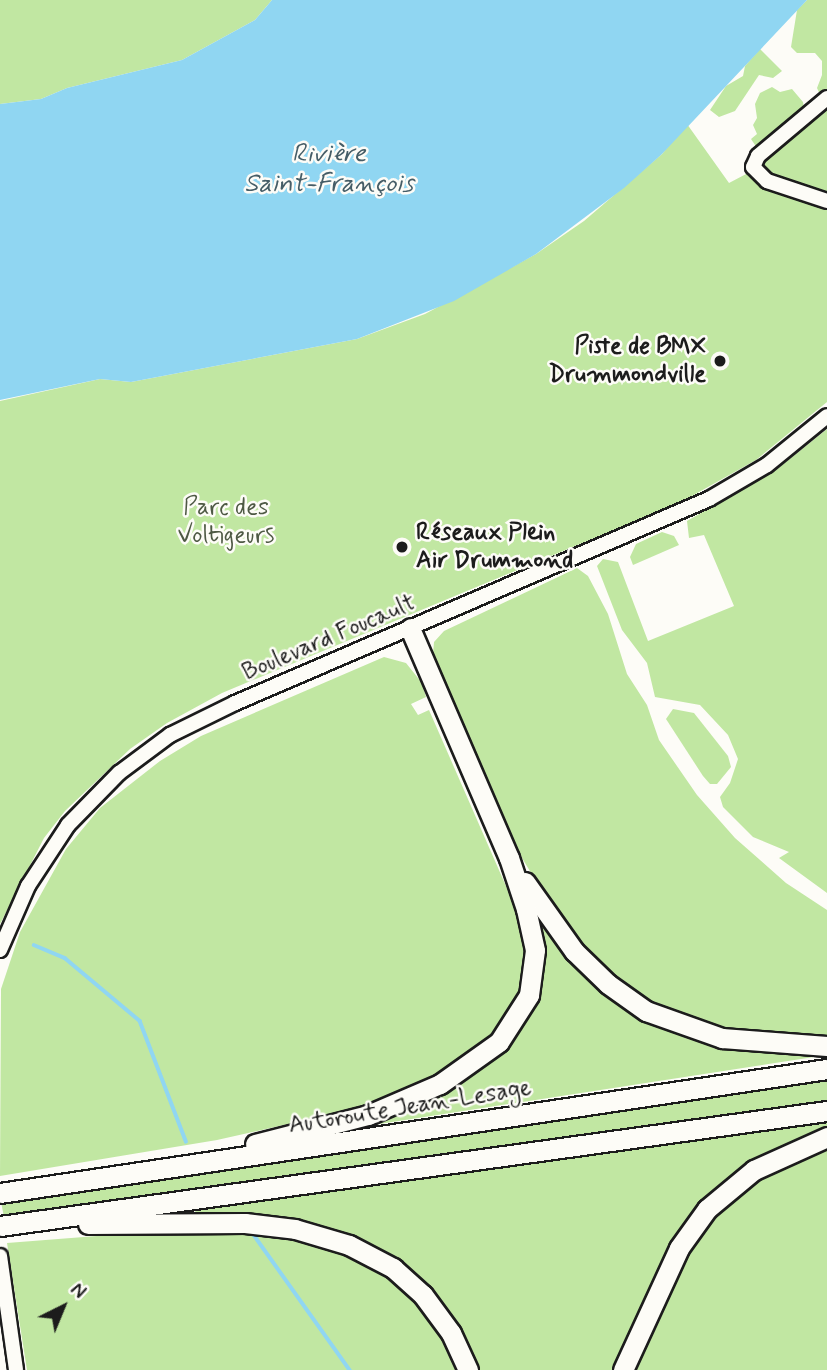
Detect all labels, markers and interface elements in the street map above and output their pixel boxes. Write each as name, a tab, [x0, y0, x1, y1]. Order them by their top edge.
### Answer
water label: Rivière Saint-François	[244, 139, 414, 200]
place label: Piste de BMX Drummondville	[548, 333, 706, 389]
marker: Piste de BMX Drummondville	[712, 353, 728, 369]
park label: Parc des Voltigeurs	[178, 494, 274, 550]
place label: Réseaux Plein Air Drummond	[416, 519, 573, 575]
marker: Réseaux Plein Air Drummond	[394, 539, 410, 555]
street label: Boulevard Foucault	[237, 588, 421, 688]
street label: Autoroute Jean-Lesage	[288, 1074, 532, 1140]
north arrow	[28, 1272, 98, 1342]
text: N	[65, 1278, 91, 1305]

